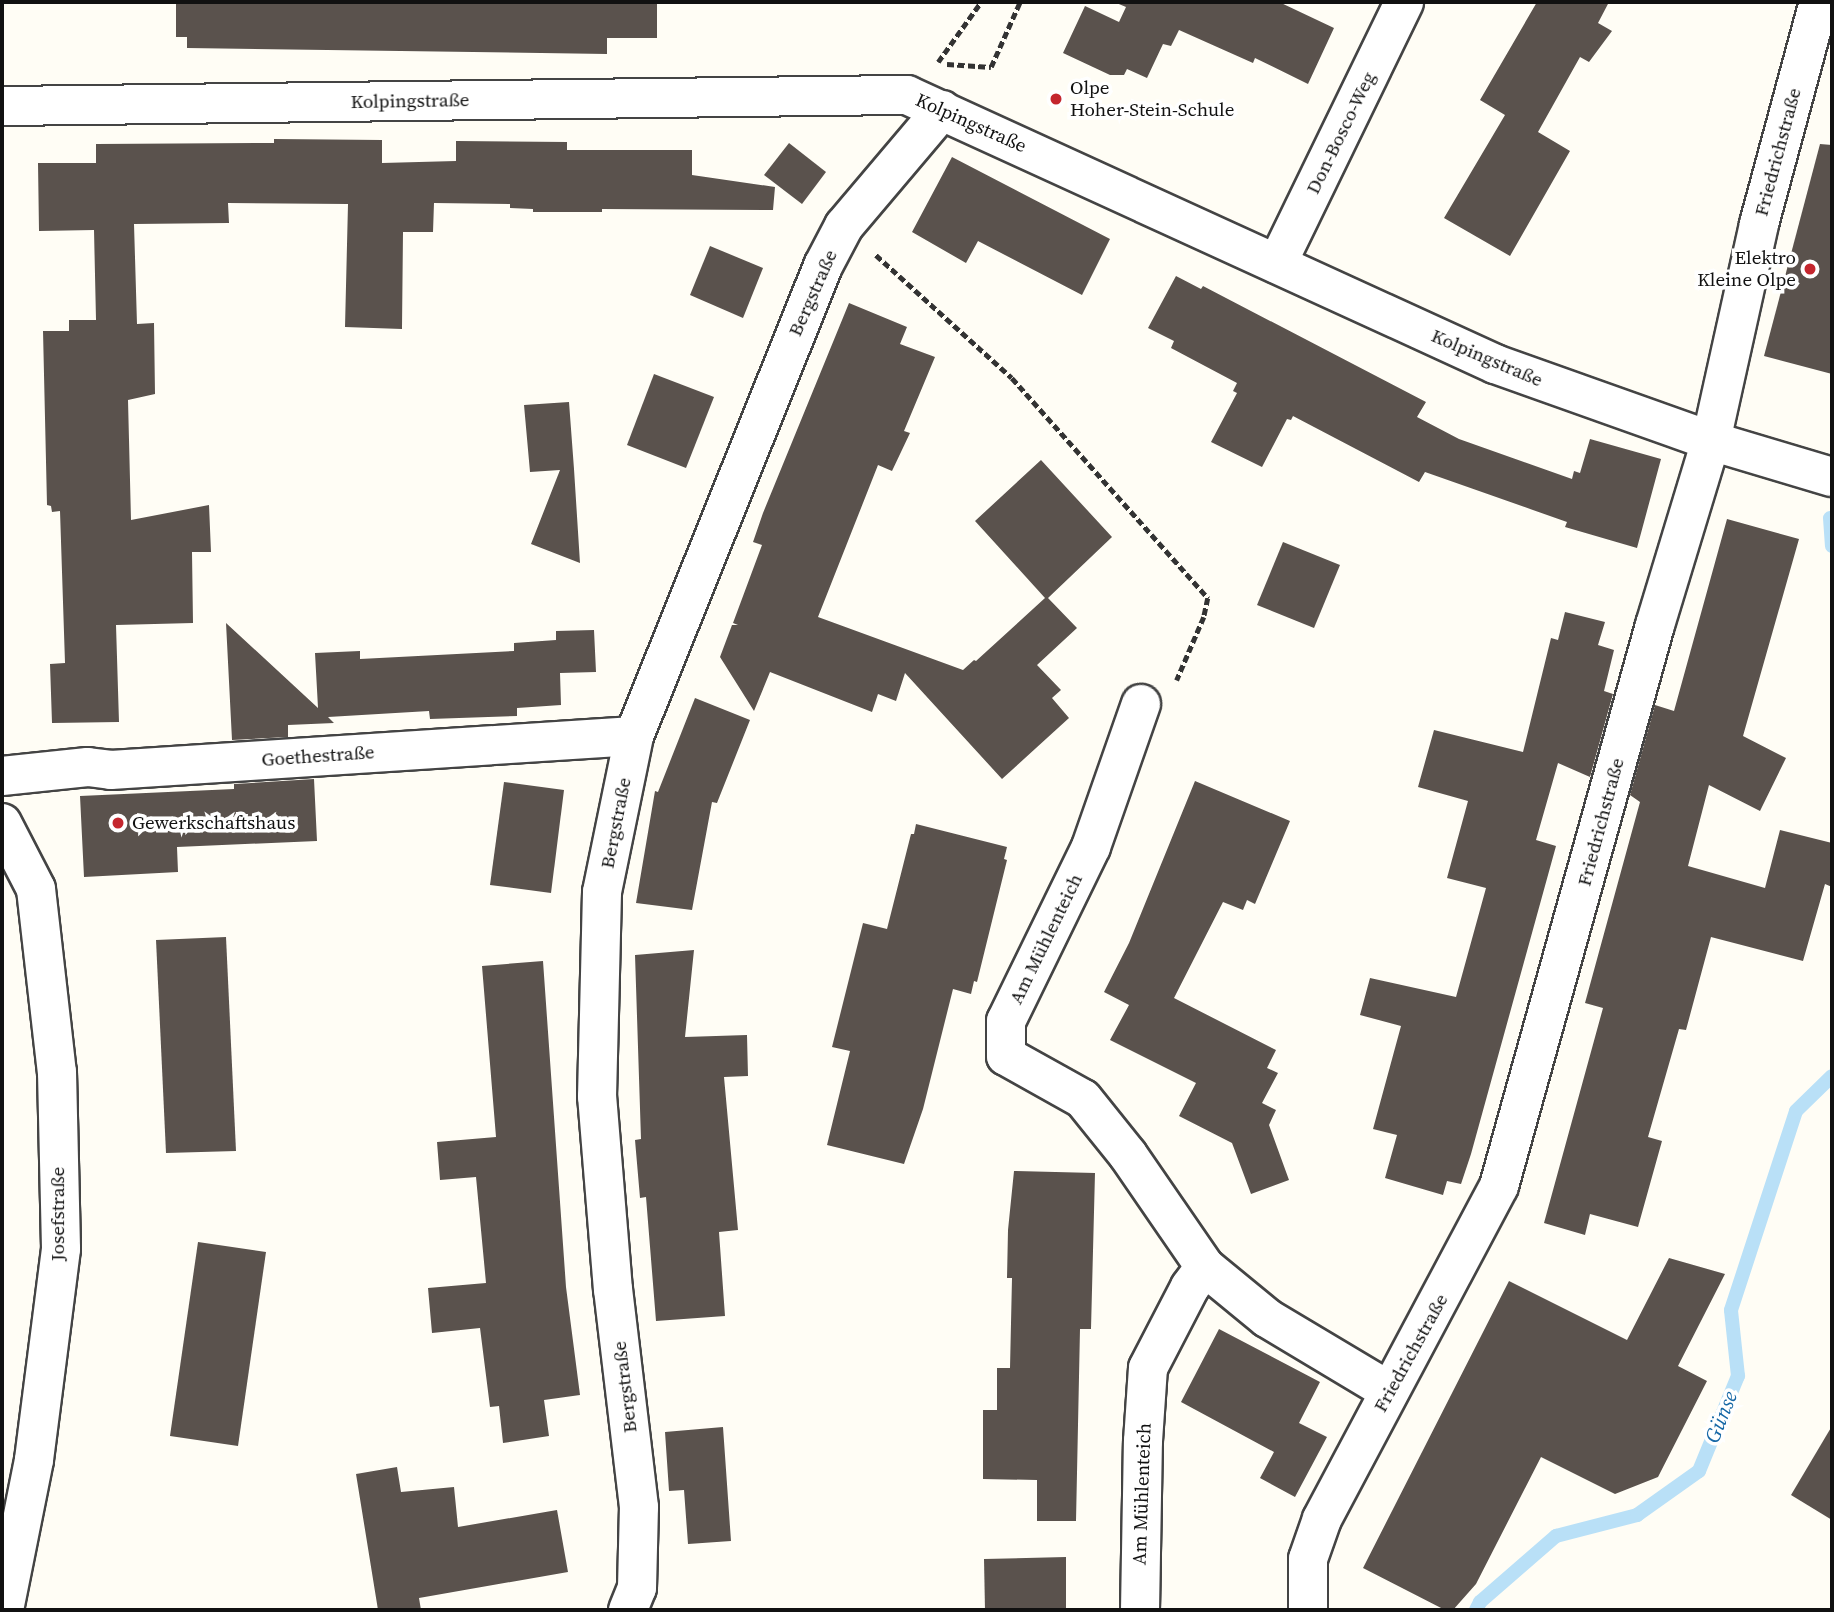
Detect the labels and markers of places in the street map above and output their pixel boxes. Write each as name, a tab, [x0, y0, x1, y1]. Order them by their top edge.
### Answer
place label: Olpe Hoher-Stein-Schule	[1070, 77, 1234, 121]
marker: Olpe Hoher-Stein-Schule	[1048, 91, 1064, 107]
place label: Elektro Kleine Olpe	[1697, 247, 1796, 291]
marker: Elektro Kleine Olpe	[1802, 261, 1818, 277]
place label: Gewerkschaftshaus	[132, 812, 295, 834]
marker: Gewerkschaftshaus	[110, 815, 126, 831]

